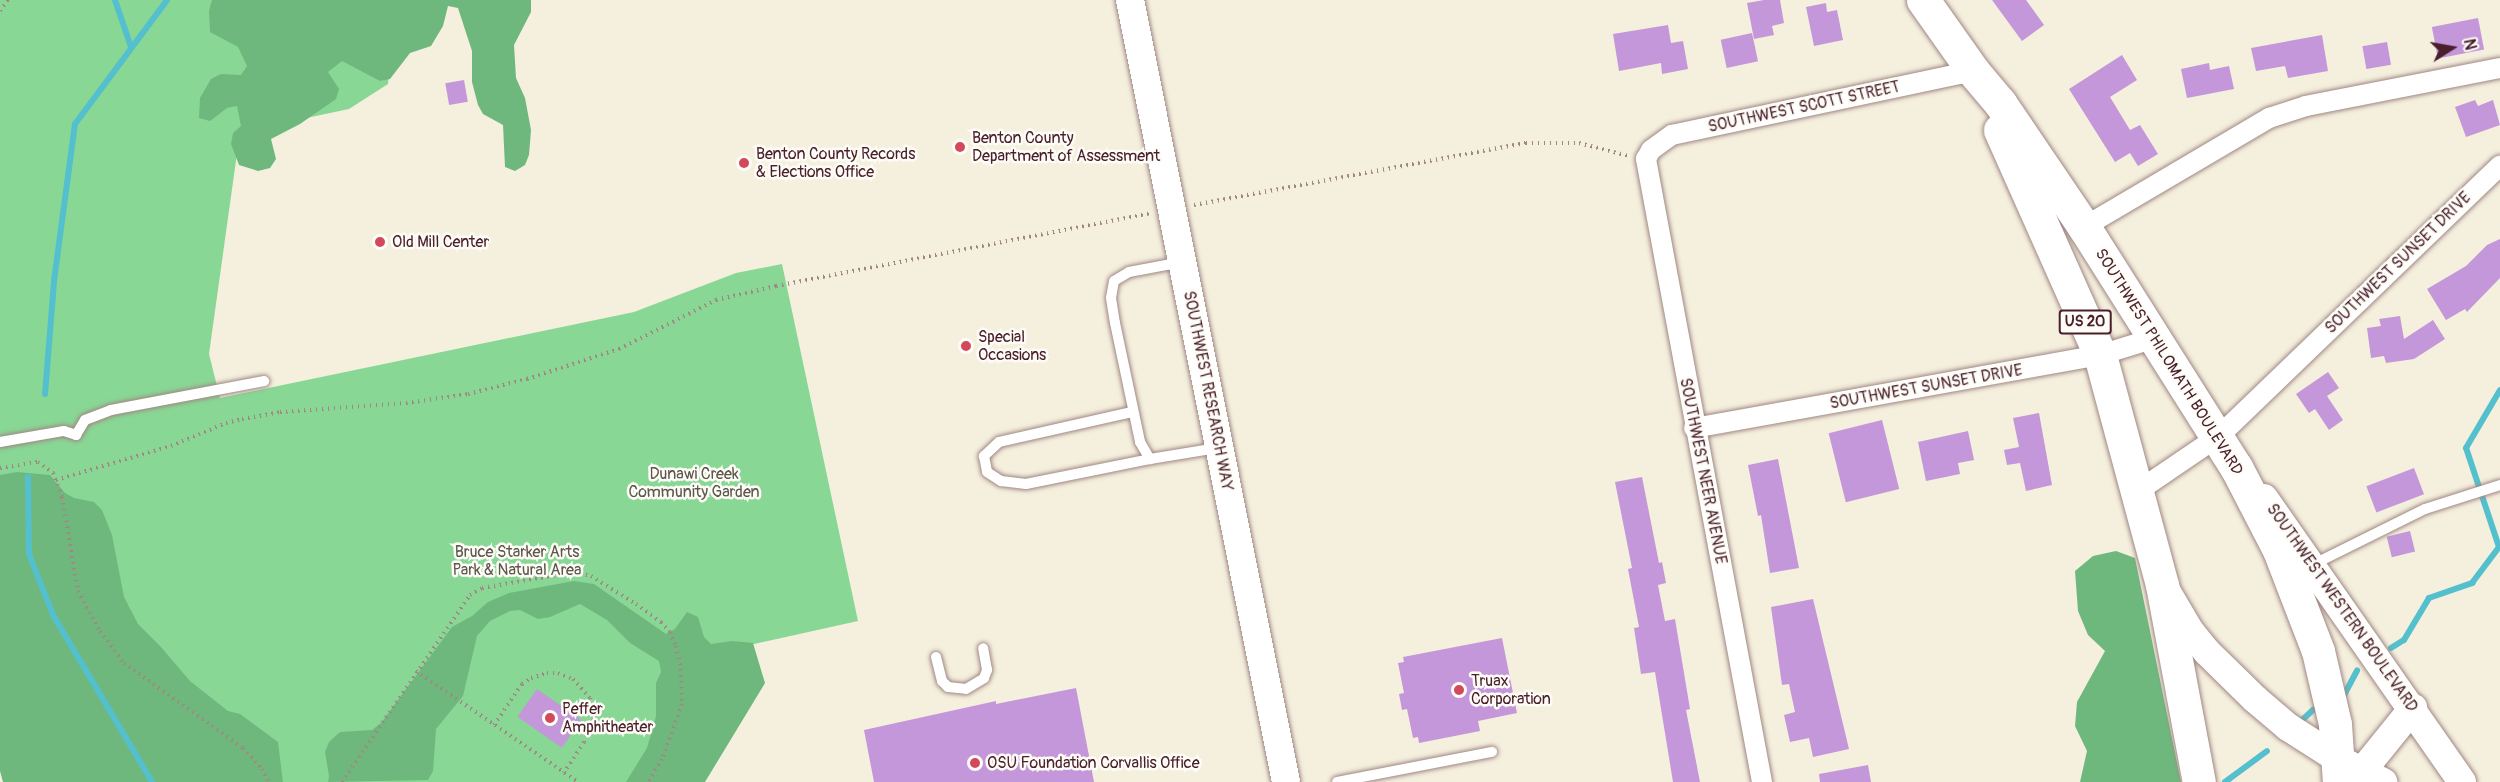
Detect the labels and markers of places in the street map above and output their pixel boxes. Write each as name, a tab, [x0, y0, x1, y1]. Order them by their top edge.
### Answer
place label: Benton County Department of Assessment	[972, 128, 1160, 166]
marker: Benton County Department of Assessment	[953, 140, 967, 154]
place label: Benton County Records & Elections Office	[756, 144, 915, 182]
marker: Benton County Records & Elections Office	[737, 156, 751, 170]
place label: Old Mill Center	[392, 232, 489, 252]
marker: Old Mill Center	[373, 235, 387, 249]
place label: Special Occasions	[978, 327, 1046, 365]
marker: Special Occasions	[959, 339, 973, 353]
place label: Truax Corporation	[1471, 671, 1551, 709]
marker: Truax Corporation	[1452, 683, 1466, 697]
place label: Peffer Amphitheater	[562, 699, 653, 737]
marker: Peffer Amphitheater	[543, 711, 557, 725]
place label: OSU Foundation Corvallis Office	[987, 753, 1200, 773]
marker: OSU Foundation Corvallis Office	[968, 756, 982, 770]

